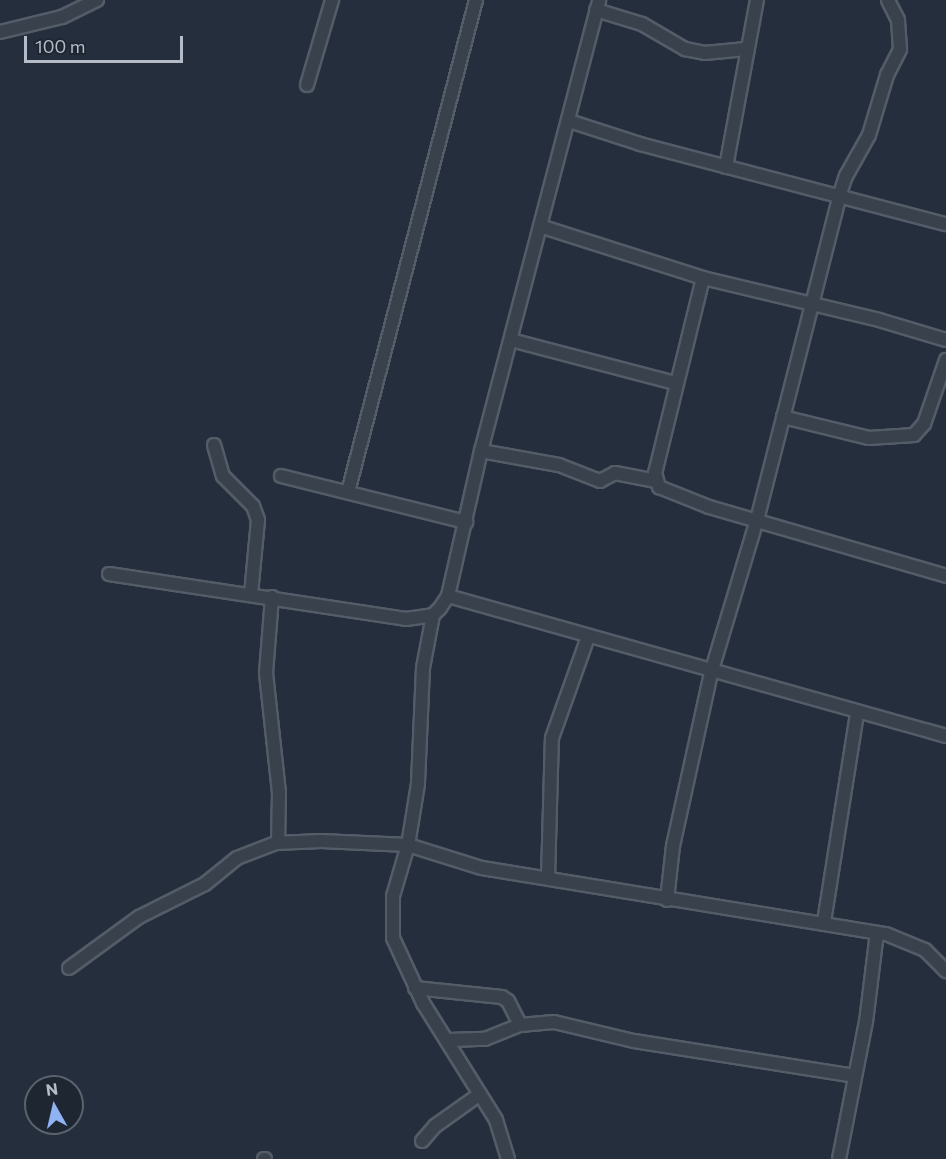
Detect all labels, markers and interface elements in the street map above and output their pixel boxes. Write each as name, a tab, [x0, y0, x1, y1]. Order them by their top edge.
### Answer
scale bar	[27, 24, 186, 62]
text: 100 m	[35, 35, 85, 57]
north arrow	[24, 1075, 84, 1135]
text: N	[44, 1078, 59, 1099]

